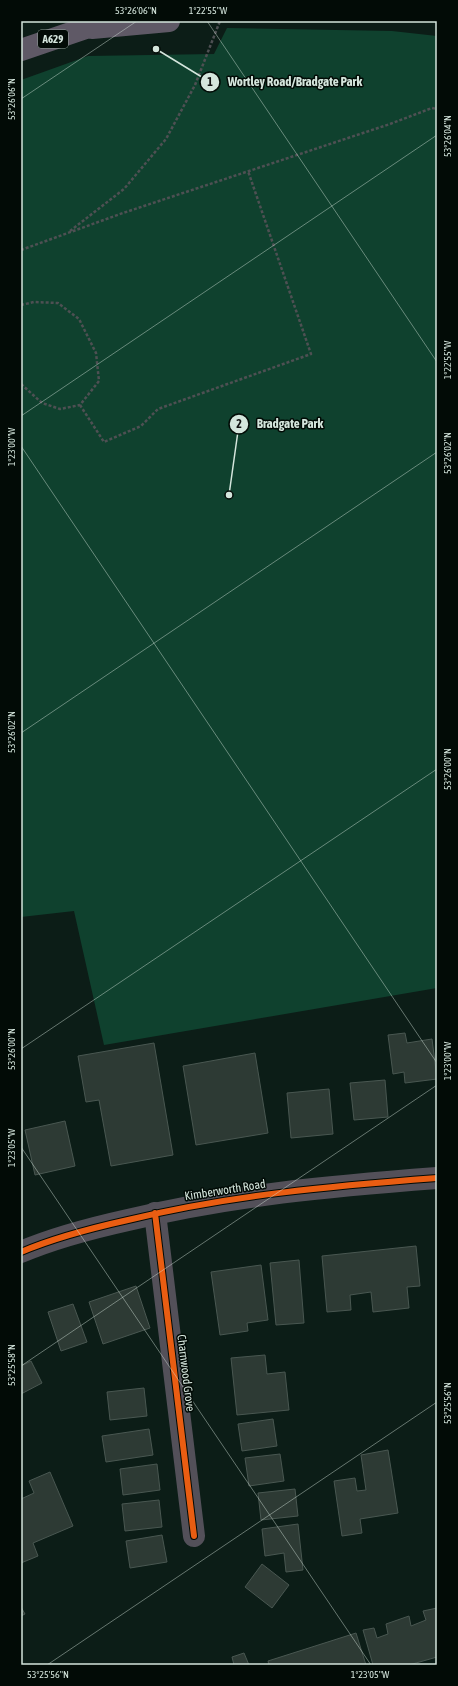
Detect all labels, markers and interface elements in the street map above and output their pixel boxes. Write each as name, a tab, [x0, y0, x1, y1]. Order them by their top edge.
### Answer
text: 53°26'06"N	[115, 5, 157, 16]
text: 1°22'55"W	[189, 5, 228, 16]
road number: A629	[38, 30, 68, 48]
callout: Wortley Road/Bradgate Park	[200, 69, 371, 94]
text: Wortley Road/Bradgate Park	[227, 74, 362, 89]
text: 1	[207, 75, 213, 89]
text: 53°26'06"N	[6, 78, 17, 120]
text: 53°26'04"N	[442, 115, 453, 157]
text: 1°22'55"W	[442, 340, 453, 379]
callout: Bradgate Park	[229, 411, 331, 436]
text: Bradgate Park	[257, 416, 323, 431]
text: 2	[236, 417, 242, 431]
text: 1°23'00"W	[6, 427, 17, 466]
text: 53°26'02"N	[442, 432, 453, 474]
text: 53°26'02"N	[6, 711, 17, 753]
text: 53°26'00"N	[442, 748, 453, 790]
text: 53°26'00"N	[6, 1028, 17, 1070]
text: 1°23'00"W	[442, 1041, 453, 1080]
text: 1°23'05"W	[6, 1128, 17, 1167]
street label: Kimberworth Road	[183, 1177, 267, 1203]
street label: Charnwood Grove	[174, 1334, 198, 1412]
text: 53°25'58"N	[6, 1344, 17, 1386]
text: 53°25'56"N	[442, 1382, 453, 1424]
text: 53°25'56"N	[27, 1669, 69, 1680]
text: 1°23'05"W	[351, 1669, 390, 1680]

